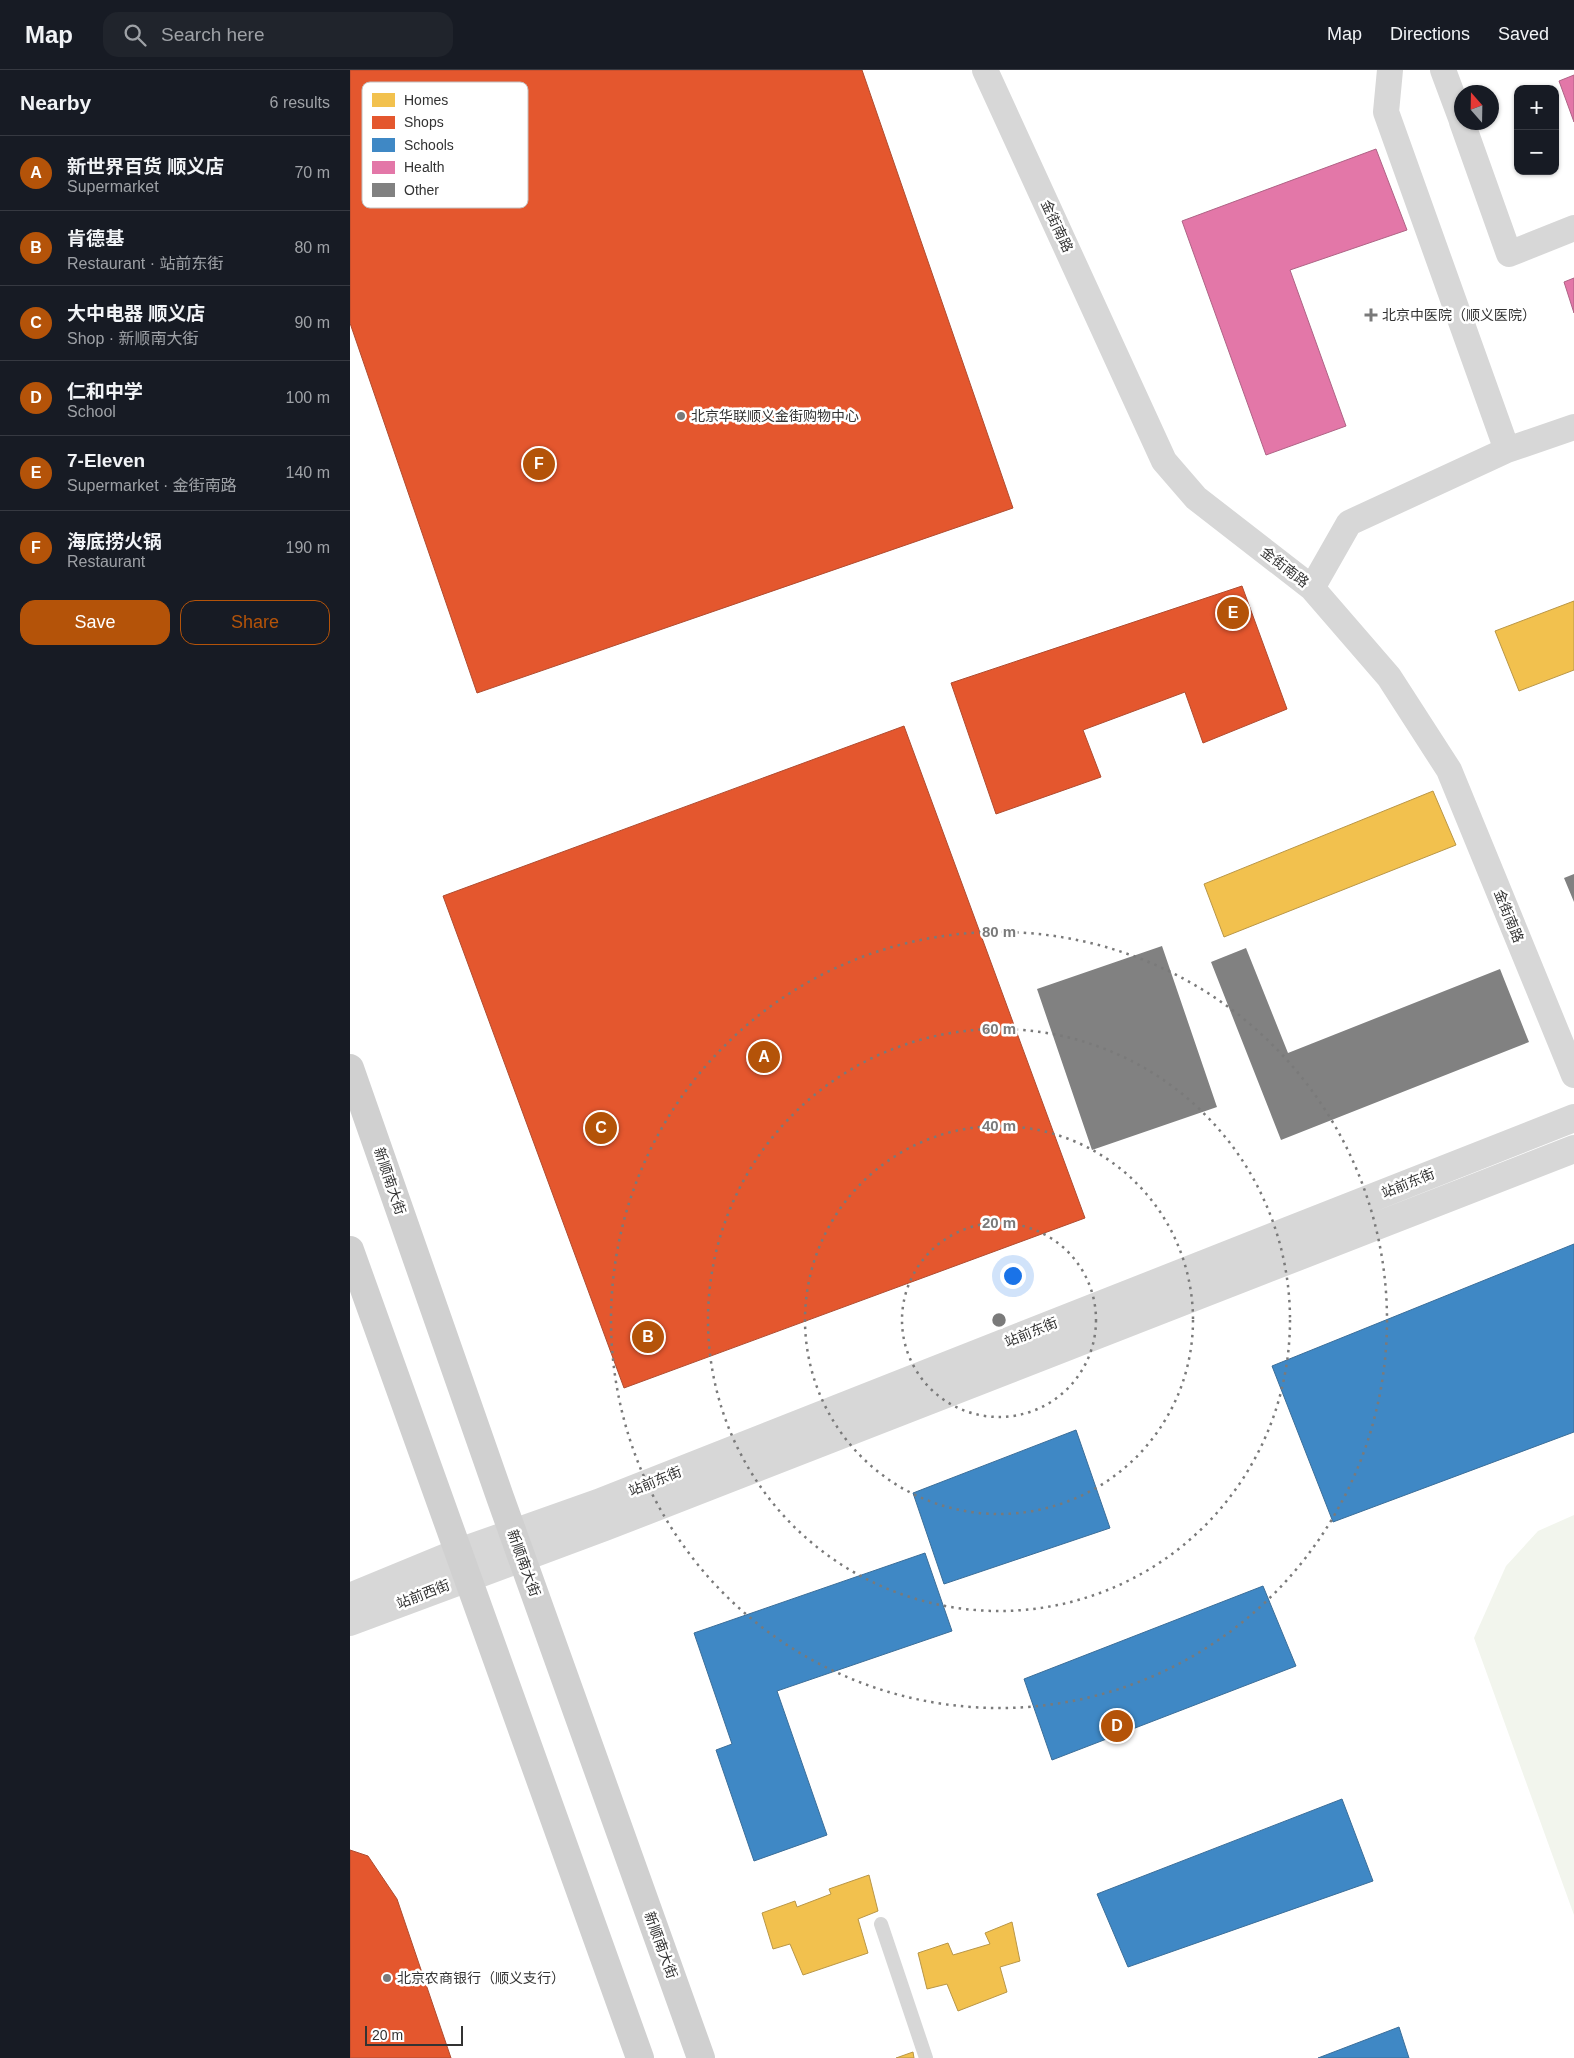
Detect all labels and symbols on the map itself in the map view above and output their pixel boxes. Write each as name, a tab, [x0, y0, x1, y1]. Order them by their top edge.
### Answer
legend	[362, 82, 528, 208]
north arrow	[1454, 85, 1499, 130]
text: Homes	[404, 92, 448, 108]
text: Shops	[404, 114, 444, 130]
text: Schools	[404, 137, 454, 153]
text: Health	[404, 159, 444, 175]
text: Other	[404, 182, 439, 198]
street label: 金街南路	[1038, 197, 1076, 255]
place label: 北京中医院（顺义医院）	[1382, 307, 1536, 323]
marker: 北京中医院（顺义医院）	[1364, 308, 1378, 322]
place label: 北京华联顺义金街购物中心	[691, 408, 859, 424]
marker: 北京华联顺义金街购物中心	[675, 410, 687, 422]
pin: F	[523, 445, 555, 483]
street label: 金街南路	[1258, 543, 1312, 591]
pin: E	[1217, 594, 1249, 632]
street label: 金街南路	[1491, 887, 1527, 945]
text: 80 m	[982, 923, 1016, 940]
text: 60 m	[982, 1020, 1016, 1037]
pin: A	[748, 1038, 780, 1076]
pin: C	[585, 1109, 617, 1147]
text: 40 m	[982, 1117, 1016, 1134]
street label: 新顺南大街	[371, 1145, 409, 1217]
street label: 站前东街	[1379, 1165, 1437, 1201]
text: 20 m	[982, 1214, 1016, 1231]
your location	[1000, 1263, 1026, 1289]
centre of rings	[990, 1311, 1008, 1329]
street label: 站前东街	[1002, 1314, 1060, 1350]
pin: B	[632, 1318, 664, 1356]
street label: 站前东街	[626, 1463, 684, 1499]
street label: 新顺南大街	[505, 1527, 543, 1599]
street label: 站前西街	[394, 1576, 452, 1612]
pin: D	[1101, 1707, 1133, 1745]
street label: 新顺南大街	[642, 1909, 680, 1981]
place label: 北京农商银行（顺义支行）	[397, 1970, 565, 1986]
marker: 北京农商银行（顺义支行）	[381, 1972, 393, 1984]
scale bar	[365, 2023, 462, 2046]

